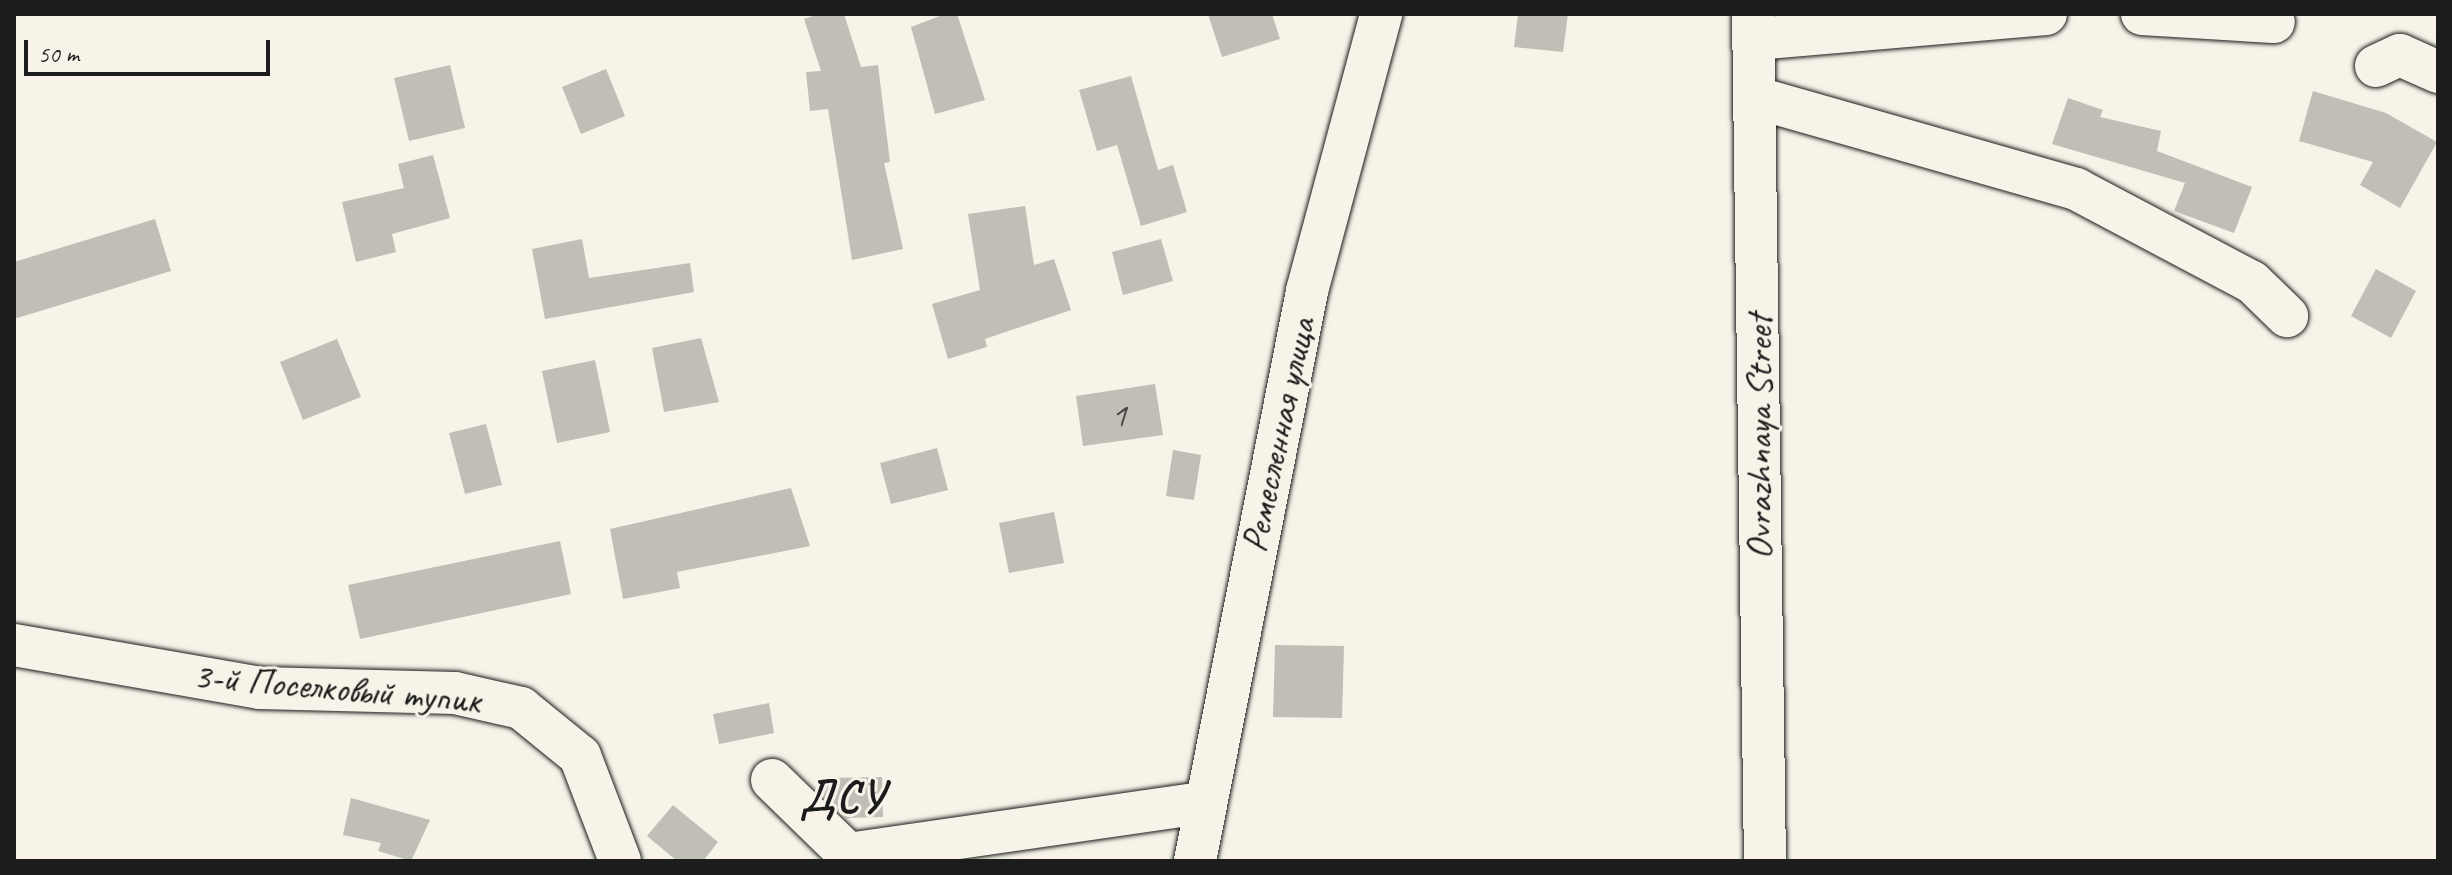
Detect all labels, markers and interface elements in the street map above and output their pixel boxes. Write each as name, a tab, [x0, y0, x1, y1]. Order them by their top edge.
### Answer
scale bar	[28, 24, 274, 74]
text: 50 m	[38, 39, 79, 69]
street label: Ремесленная улица	[1231, 313, 1325, 557]
street label: Ovrazhnaya Street	[1736, 314, 1782, 560]
house number: 1	[1111, 395, 1127, 435]
street label: 3-й Поселковый тупик	[191, 653, 483, 723]
district label: ДСУ	[800, 768, 884, 824]

